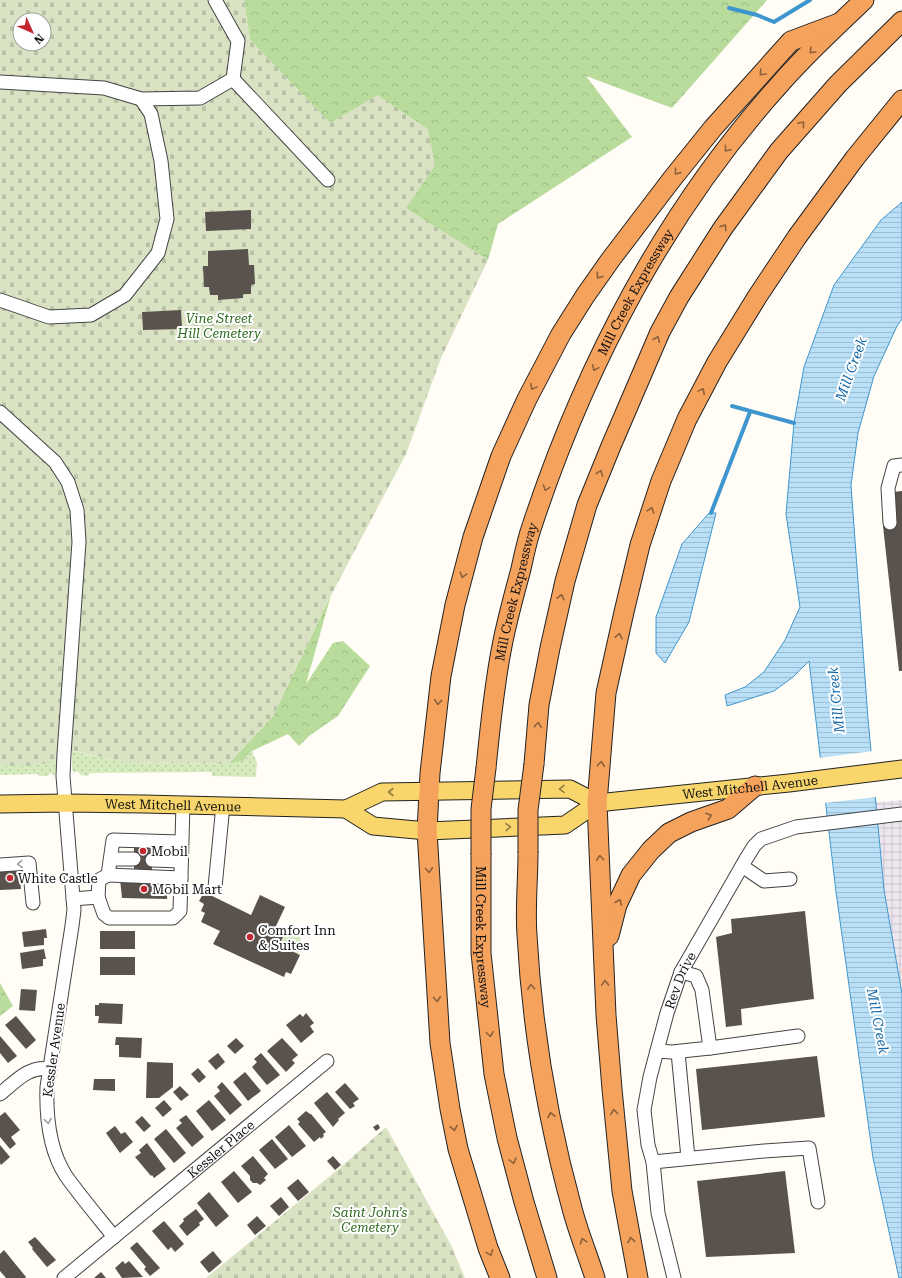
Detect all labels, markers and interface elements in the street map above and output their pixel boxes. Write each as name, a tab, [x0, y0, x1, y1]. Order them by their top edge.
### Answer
north arrow	[12, 12, 52, 52]
text: N	[31, 31, 46, 47]
one-way arrow	[809, 46, 817, 54]
one-way arrow	[759, 68, 766, 76]
one-way arrow	[798, 121, 805, 129]
one-way arrow	[725, 145, 732, 152]
one-way arrow	[675, 167, 682, 175]
one-way arrow	[719, 225, 726, 232]
street label: Mill Creek Expressway	[594, 226, 676, 358]
one-way arrow	[596, 272, 604, 279]
park label: Vine Street Hill Cemetery	[176, 311, 261, 341]
one-way arrow	[652, 335, 660, 343]
water label: Mill Creek	[832, 335, 870, 404]
one-way arrow	[592, 363, 600, 371]
one-way arrow	[530, 383, 537, 391]
one-way arrow	[697, 387, 705, 395]
one-way arrow	[595, 470, 603, 478]
one-way arrow	[542, 485, 550, 492]
one-way arrow	[647, 507, 655, 514]
street label: Mill Creek Expressway	[492, 520, 540, 662]
one-way arrow	[459, 571, 468, 578]
one-way arrow	[557, 594, 565, 600]
one-way arrow	[614, 633, 622, 639]
water label: Mill Creek	[825, 666, 848, 735]
one-way arrow	[434, 699, 443, 705]
one-way arrow	[533, 722, 542, 728]
one-way arrow	[596, 761, 605, 767]
street label: West Mitchell Avenue	[682, 772, 819, 802]
one-way arrow	[559, 785, 565, 793]
one-way arrow	[388, 788, 394, 796]
street label: West Mitchell Avenue	[105, 796, 241, 814]
one-way arrow	[706, 812, 713, 821]
one-way arrow	[505, 823, 511, 832]
place label: Mobil	[151, 844, 188, 859]
marker: Mobil	[138, 846, 148, 856]
one-way arrow	[595, 855, 604, 861]
one-way arrow	[17, 859, 23, 868]
street label: Mill Creek Expressway	[473, 866, 494, 1009]
one-way arrow	[424, 867, 433, 873]
place label: White Castle	[18, 871, 98, 886]
marker: White Castle	[5, 873, 15, 883]
place label: Mobil Mart	[152, 882, 222, 897]
marker: Mobil Mart	[139, 884, 149, 894]
one-way arrow	[614, 898, 622, 906]
place label: Comfort Inn & Suites	[258, 923, 336, 953]
marker: Comfort Inn & Suites	[245, 932, 255, 942]
street label: Rev Drive	[661, 949, 699, 1011]
one-way arrow	[601, 980, 609, 986]
one-way arrow	[527, 984, 536, 990]
water label: Mill Creek	[864, 986, 892, 1056]
one-way arrow	[433, 996, 442, 1002]
street label: Kessler Avenue	[40, 1002, 68, 1098]
one-way arrow	[485, 1031, 494, 1037]
one-way arrow	[609, 1109, 618, 1115]
one-way arrow	[547, 1112, 555, 1118]
street label: Kessler Place	[184, 1117, 257, 1181]
one-way arrow	[43, 1118, 52, 1124]
one-way arrow	[449, 1125, 458, 1131]
one-way arrow	[509, 1158, 517, 1164]
park label: Saint John’s Cemetery	[332, 1205, 407, 1235]
one-way arrow	[627, 1237, 636, 1243]
one-way arrow	[579, 1238, 587, 1245]
one-way arrow	[486, 1249, 494, 1256]

